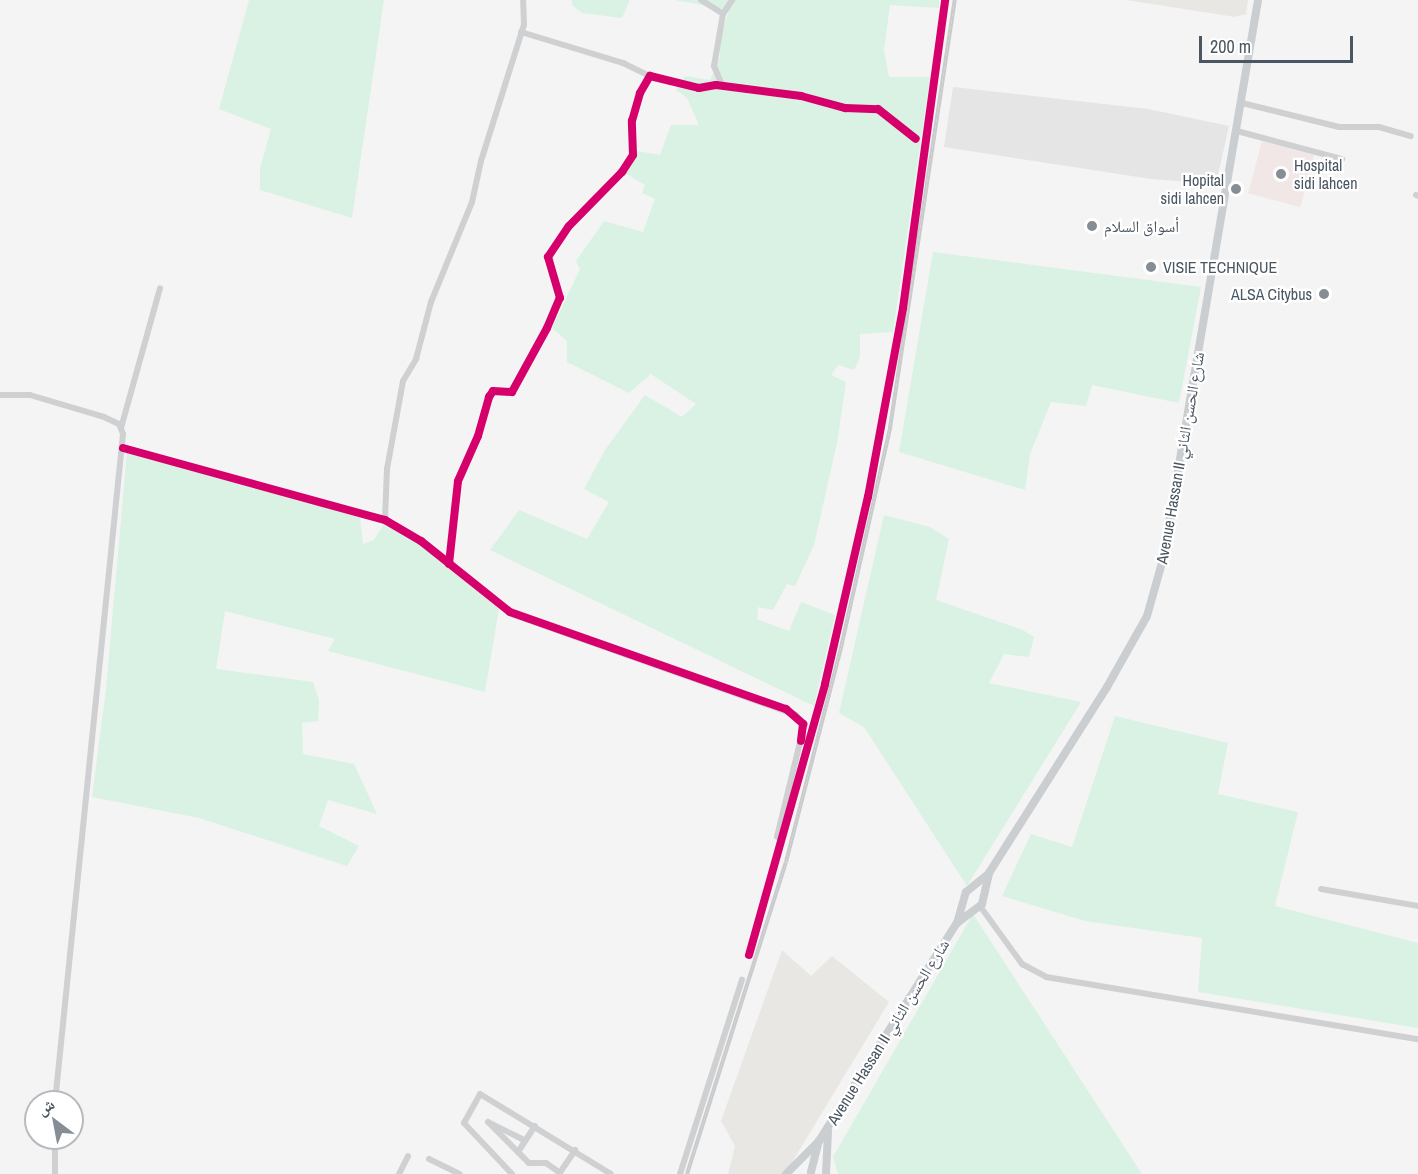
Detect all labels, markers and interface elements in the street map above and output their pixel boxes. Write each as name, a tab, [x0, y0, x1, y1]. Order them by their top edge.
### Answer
scale bar	[1202, 24, 1356, 62]
text: 200 m	[1210, 34, 1251, 59]
place label: Hospital sidi lahcen	[1294, 155, 1357, 193]
marker: Hospital sidi lahcen	[1272, 165, 1290, 183]
place label: Hopital sidi lahcen	[1161, 170, 1224, 208]
marker: Hopital sidi lahcen	[1229, 182, 1243, 196]
place label: أسواق السلام	[1104, 216, 1179, 236]
marker: أسواق السلام	[1085, 219, 1099, 233]
place label: VISIE TECHNIQUE	[1163, 257, 1277, 277]
marker: VISIE TECHNIQUE	[1144, 260, 1158, 274]
place label: ALSA Citybus	[1230, 284, 1312, 304]
marker: ALSA Citybus	[1317, 287, 1331, 301]
street label: Avenue Hassan II شارع الحسن الثاني	[1152, 351, 1208, 565]
street label: Avenue Hassan II شارع الحسن الثاني	[823, 936, 953, 1128]
north arrow	[24, 1090, 84, 1150]
text: ش	[32, 1093, 59, 1120]

